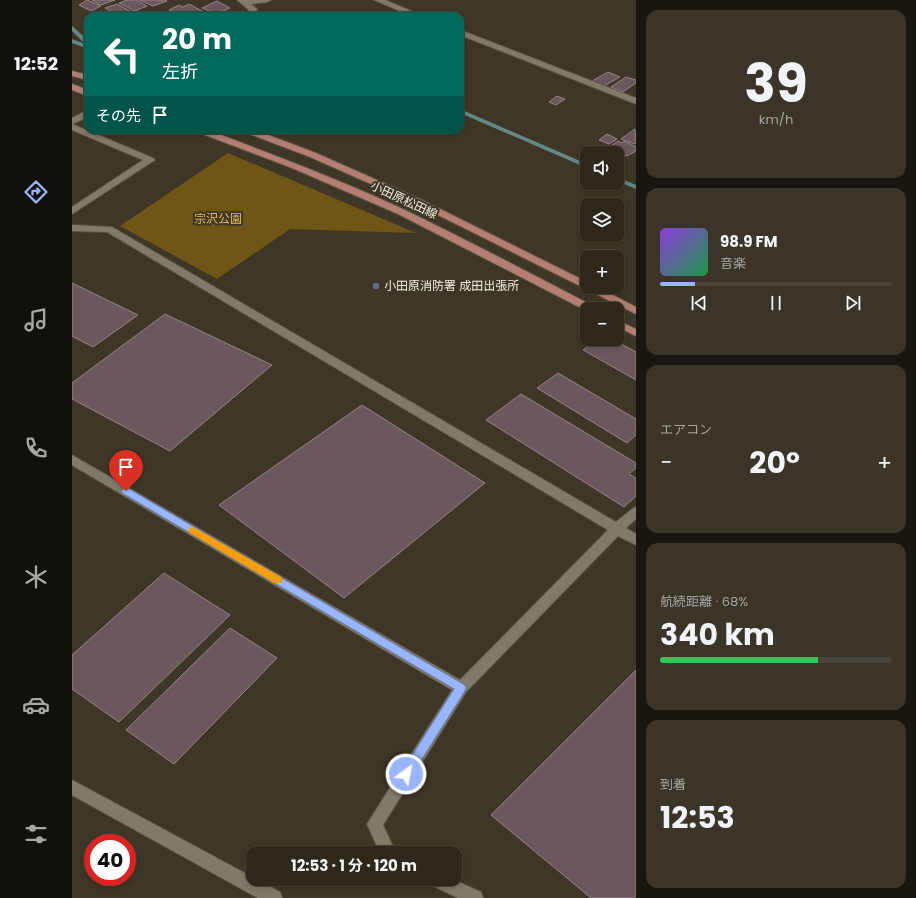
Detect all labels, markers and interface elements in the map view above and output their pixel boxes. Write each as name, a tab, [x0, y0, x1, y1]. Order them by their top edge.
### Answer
text: 20 m	[162, 20, 232, 59]
icon: left	[96, 28, 148, 80]
text: 39	[744, 47, 808, 120]
text: 12:52	[14, 51, 58, 76]
text: 左折	[162, 59, 198, 84]
icon: arrive	[149, 104, 171, 126]
text: その先	[96, 105, 141, 126]
text: km/h	[759, 110, 793, 129]
map controls	[580, 146, 624, 346]
button: sound	[580, 146, 624, 190]
street label: 小田原松田線	[368, 177, 440, 222]
icon: directions	[22, 178, 50, 206]
button: layers	[580, 198, 624, 242]
park label: 宗沢公園	[194, 210, 242, 227]
text: 98.9 FM	[720, 231, 778, 252]
button: +	[580, 250, 624, 294]
text: 音楽	[720, 254, 746, 273]
place label: 小田原消防署 成田出張所	[384, 277, 519, 294]
marker: 小田原消防署 成田出張所	[371, 281, 381, 291]
icon: previous	[688, 292, 710, 314]
icon: pause	[765, 292, 787, 314]
icon: next	[842, 292, 864, 314]
button: −	[580, 302, 624, 346]
icon: music	[22, 306, 50, 334]
text: エアコン	[660, 420, 712, 439]
icon: phone	[22, 434, 50, 462]
text: 20°	[749, 441, 800, 484]
text: −	[660, 447, 672, 478]
text: +	[877, 447, 892, 478]
pin	[109, 450, 143, 491]
icon: arrive	[115, 456, 137, 478]
icon: climate	[22, 563, 50, 591]
text: 航続距離 · 68%	[660, 592, 748, 611]
text: 340 km	[660, 613, 775, 656]
icon: car	[22, 691, 50, 719]
position arrow	[385, 753, 427, 795]
text: 到着	[660, 775, 686, 794]
text: 12:53	[660, 796, 735, 839]
icon: filters	[22, 820, 50, 848]
speed limit sign: 40	[84, 834, 136, 886]
text: 12:53 · 1 分 · 120 m	[291, 855, 417, 876]

